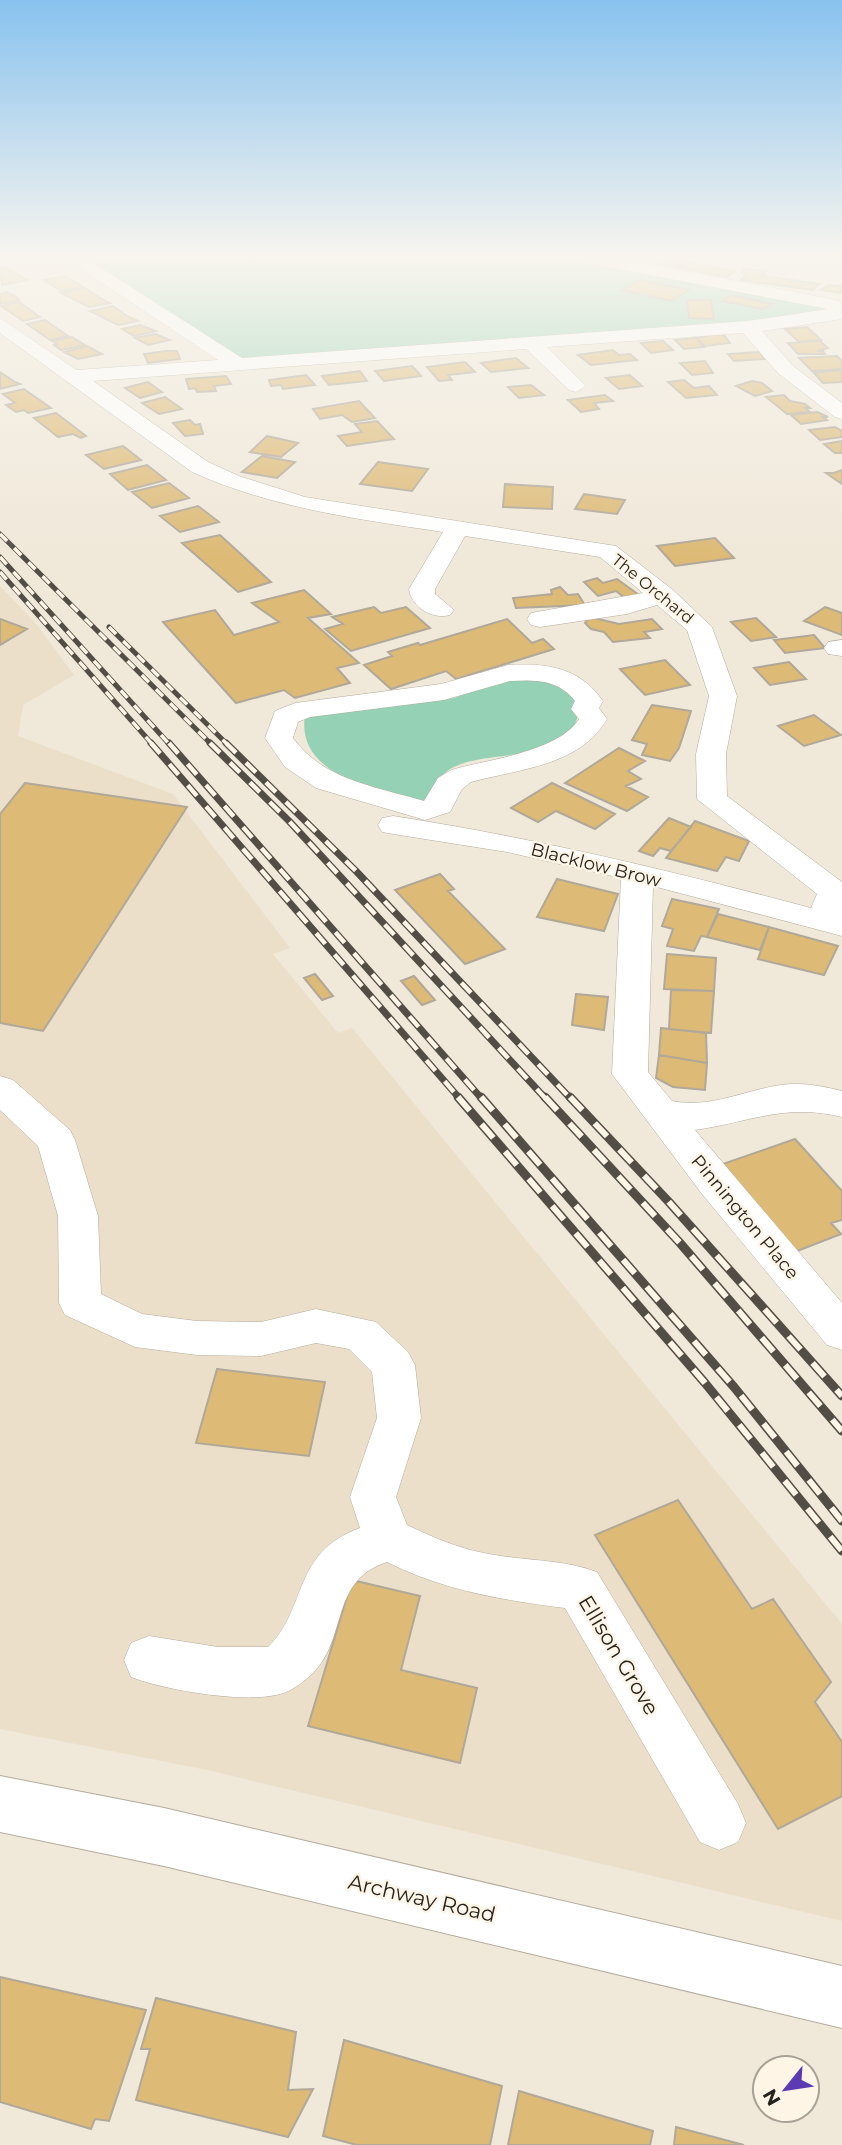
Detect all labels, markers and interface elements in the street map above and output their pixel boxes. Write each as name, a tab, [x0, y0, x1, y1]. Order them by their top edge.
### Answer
street label: The Orchard	[608, 550, 698, 628]
street label: Blacklow Brow	[529, 838, 664, 892]
street label: Pinnington Place	[686, 1150, 804, 1284]
street label: Ellison Grove	[573, 1591, 665, 1719]
street label: Archway Road	[346, 1869, 498, 1927]
north arrow	[751, 2054, 821, 2124]
text: N	[758, 2085, 786, 2110]

